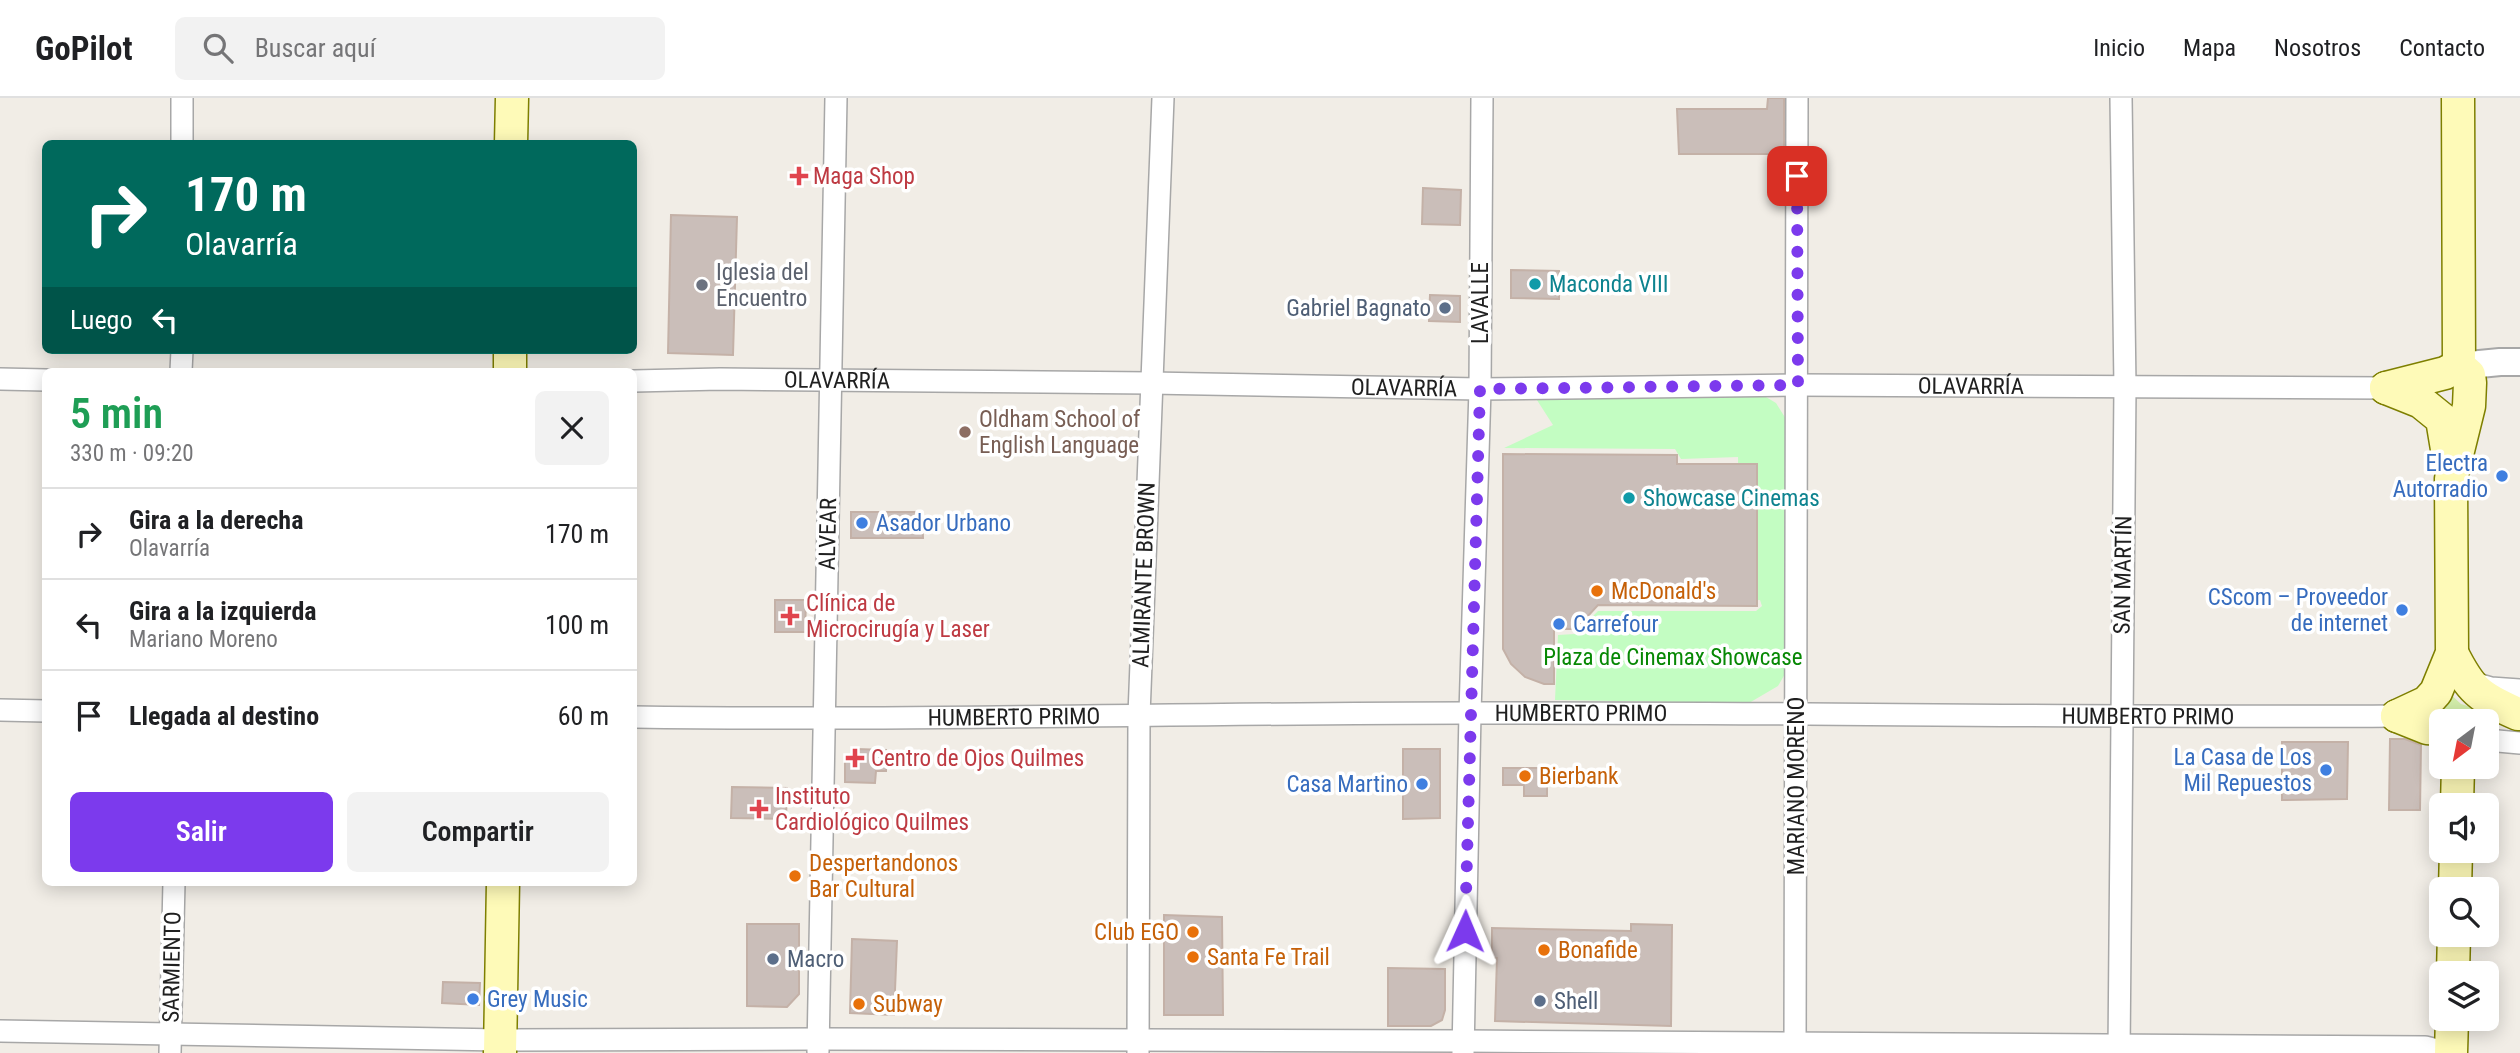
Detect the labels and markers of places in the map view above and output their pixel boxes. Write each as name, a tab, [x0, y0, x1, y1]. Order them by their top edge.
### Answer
pin	[1767, 146, 1827, 206]
place label: Maga Shop	[813, 163, 915, 190]
marker: Maga Shop	[791, 168, 807, 184]
place label: Iglesia del Encuentro	[716, 259, 809, 312]
place label: Maconda VIII	[1549, 271, 1669, 298]
marker: Maconda VIII	[1527, 276, 1543, 292]
marker: Iglesia del Encuentro	[694, 277, 710, 293]
place label: Gabriel Bagnato	[1286, 295, 1431, 322]
marker: Gabriel Bagnato	[1437, 300, 1453, 316]
place label: Oldham School of English Language	[979, 406, 1141, 459]
marker: Oldham School of English Language	[957, 424, 973, 440]
place label: Electra Autorradio	[2393, 450, 2488, 503]
marker: Electra Autorradio	[2494, 468, 2510, 484]
place label: Showcase Cinemas	[1643, 485, 1820, 512]
marker: Showcase Cinemas	[1621, 490, 1637, 506]
place label: Asador Urbano	[876, 510, 1011, 537]
marker: Asador Urbano	[854, 515, 870, 531]
place label: McDonald's	[1611, 578, 1716, 605]
marker: McDonald's	[1589, 583, 1605, 599]
place label: CScom – Proveedor de internet	[2208, 584, 2388, 637]
place label: Clínica de Microcirugía y Laser	[806, 590, 990, 643]
marker: CScom – Proveedor de internet	[2394, 602, 2410, 618]
marker: Clínica de Microcirugía y Laser	[780, 606, 800, 626]
place label: Carrefour	[1573, 611, 1659, 638]
marker: Carrefour	[1551, 616, 1567, 632]
place label: La Casa de Los Mil Repuestos	[2173, 744, 2312, 797]
place label: Centro de Ojos Quilmes	[871, 745, 1084, 772]
marker: Centro de Ojos Quilmes	[845, 748, 865, 768]
marker: La Casa de Los Mil Repuestos	[2318, 762, 2334, 778]
place label: Bierbank	[1539, 763, 1619, 790]
marker: Bierbank	[1517, 768, 1533, 784]
place label: Casa Martino	[1286, 771, 1408, 798]
marker: Casa Martino	[1414, 776, 1430, 792]
place label: Instituto Cardiológico Quilmes	[775, 783, 969, 836]
marker: Instituto Cardiológico Quilmes	[749, 799, 769, 819]
place label: Despertandonos Bar Cultural	[809, 850, 958, 903]
marker: Despertandonos Bar Cultural	[787, 868, 803, 884]
place label: Club EGO	[1094, 919, 1179, 946]
marker: Club EGO	[1185, 924, 1201, 940]
place label: Bonafide	[1558, 937, 1638, 964]
marker: Bonafide	[1536, 942, 1552, 958]
place label: Santa Fe Trail	[1207, 944, 1330, 971]
place label: Macro	[787, 946, 844, 973]
marker: Santa Fe Trail	[1185, 949, 1201, 965]
marker: Macro	[765, 951, 781, 967]
place label: Grey Music	[487, 986, 588, 1013]
place label: Shell	[1554, 988, 1598, 1015]
marker: Grey Music	[465, 991, 481, 1007]
place label: Subway	[873, 991, 943, 1018]
marker: Shell	[1532, 993, 1548, 1009]
marker: Subway	[851, 996, 867, 1012]

